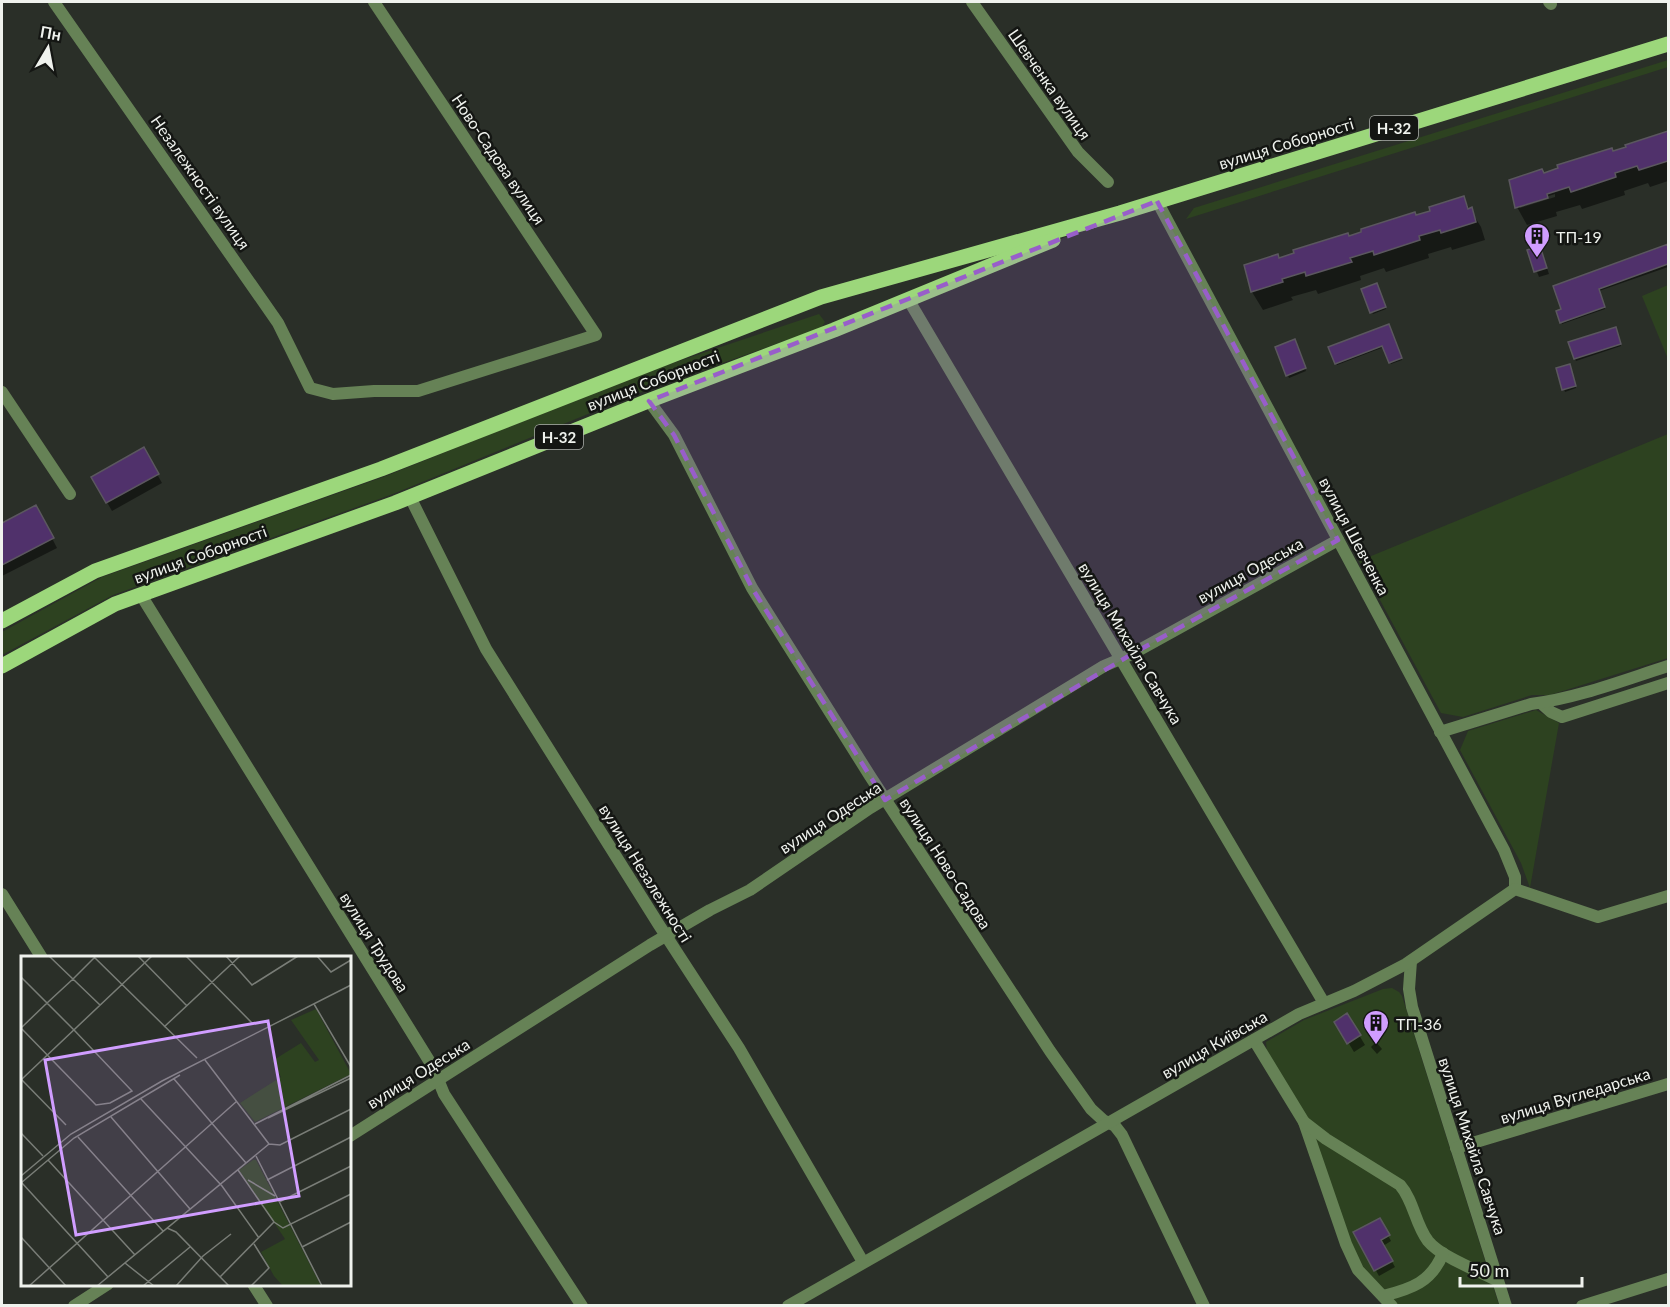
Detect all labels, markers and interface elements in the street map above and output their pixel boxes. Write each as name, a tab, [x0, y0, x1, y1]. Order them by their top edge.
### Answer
north arrow	[18, 18, 78, 78]
text: Пн	[39, 22, 63, 44]
street label: Шевченка вулиця	[1005, 25, 1095, 143]
street label: Ново-Садова вулиця	[448, 90, 550, 228]
street label: Незалежності вулиця	[148, 111, 254, 253]
street label: вулиця Соборності	[1216, 113, 1356, 173]
road number: Н-32	[1370, 116, 1418, 140]
building icon: ТП-19	[1522, 221, 1552, 259]
place label: ТП-19	[1556, 227, 1602, 246]
street label: вулиця Соборності	[584, 346, 722, 414]
road number: Н-32	[535, 425, 583, 449]
street label: вулиця Шевченка	[1316, 474, 1394, 598]
street label: вулиця Соборності	[131, 521, 269, 587]
street label: вулиця Одеська	[1194, 533, 1306, 607]
street label: вулиця Михайла Савчука	[1075, 559, 1187, 727]
street label: вулиця Одеська	[776, 777, 884, 857]
street label: вулиця Ново-Садова	[896, 794, 996, 932]
street label: вулиця Незалежності	[596, 801, 696, 945]
street label: вулиця Трудова	[337, 889, 413, 995]
inset map	[21, 956, 351, 1286]
street label: вулиця Київська	[1158, 1006, 1270, 1082]
building icon: ТП-36	[1361, 1008, 1391, 1046]
place label: ТП-36	[1396, 1014, 1442, 1033]
street label: вулиця Одеська	[363, 1034, 473, 1112]
street label: вулиця Михайла Савчука	[1435, 1055, 1511, 1237]
street label: вулиця Вугледарська	[1498, 1063, 1652, 1127]
scale bar	[1460, 1250, 1582, 1288]
text: 50 m	[1469, 1259, 1509, 1281]

